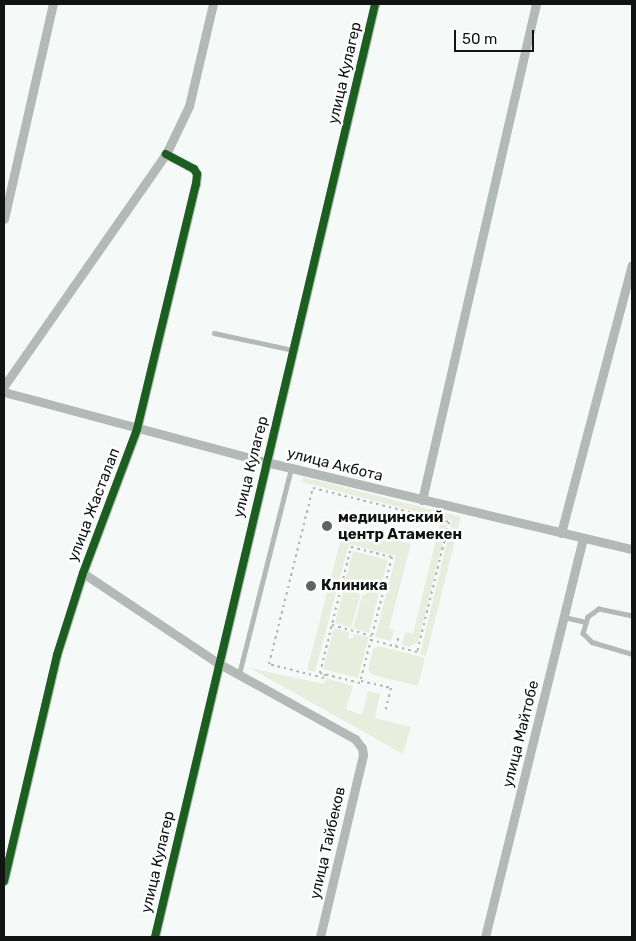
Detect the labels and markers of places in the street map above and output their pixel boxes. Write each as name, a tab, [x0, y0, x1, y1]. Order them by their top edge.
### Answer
place label: медицинский центр Атамекен	[338, 508, 462, 543]
marker: медицинский центр Атамекен	[320, 519, 334, 533]
place label: Клиника	[321, 577, 388, 595]
marker: Клиника	[305, 580, 317, 592]

